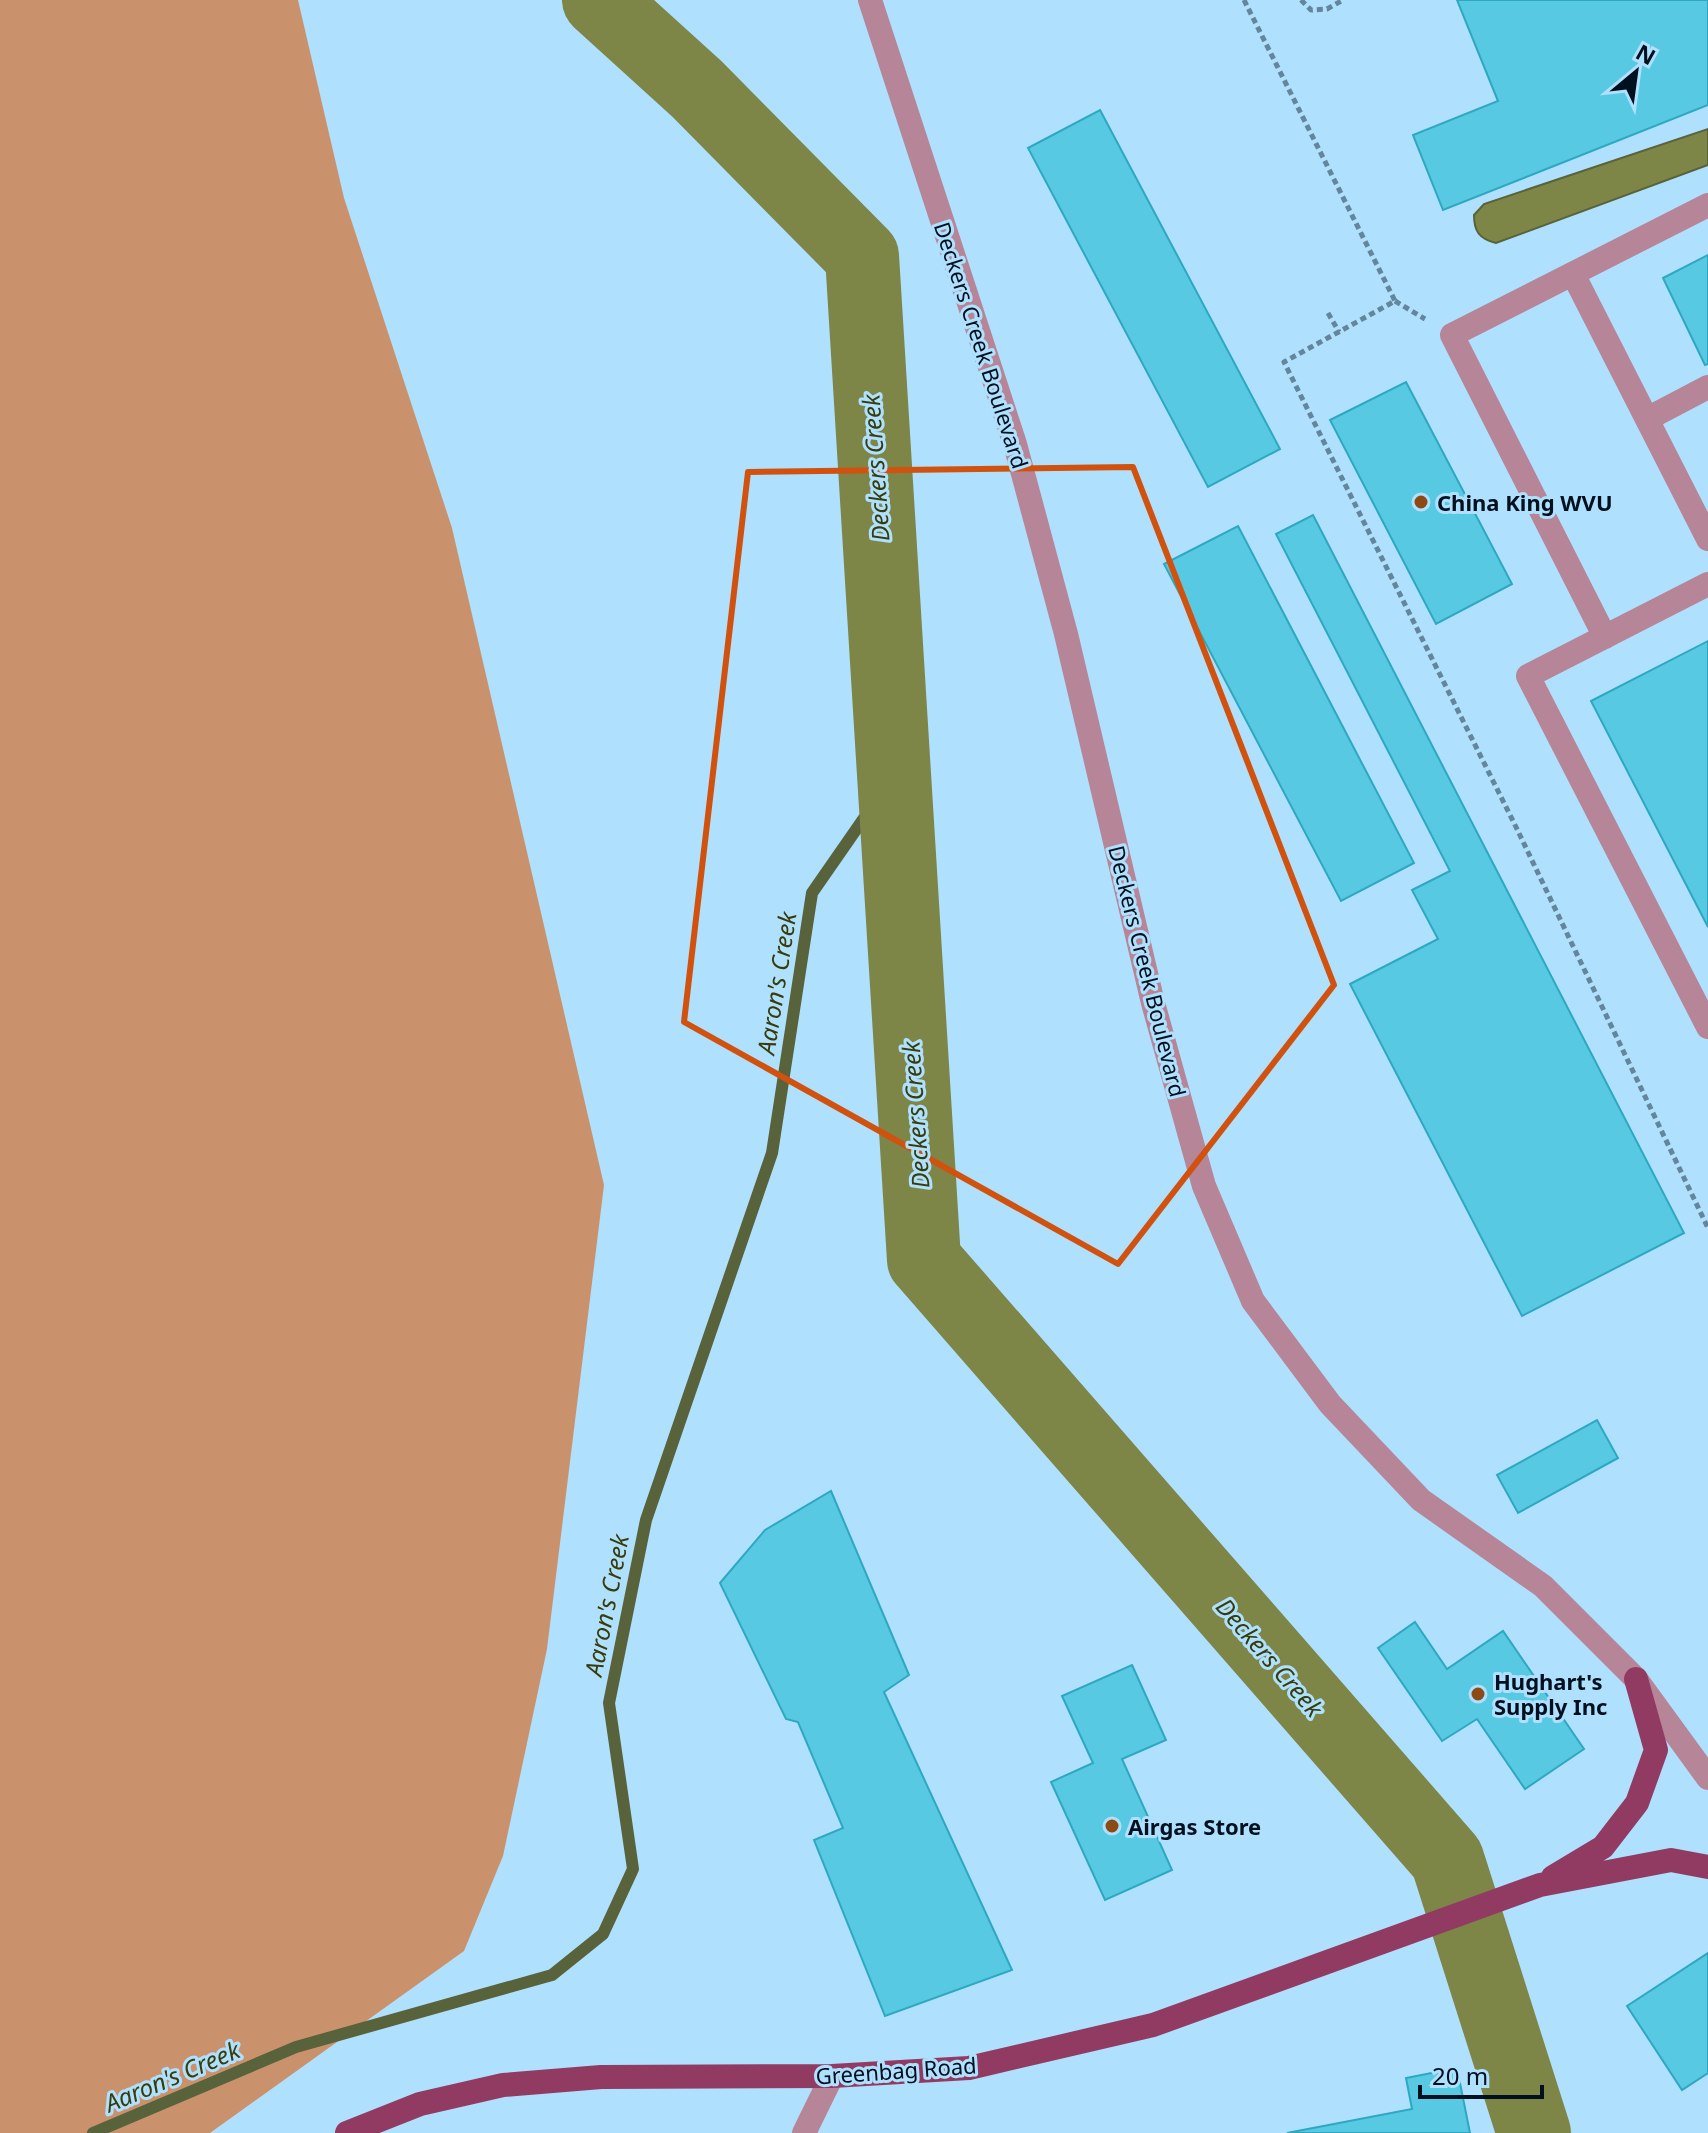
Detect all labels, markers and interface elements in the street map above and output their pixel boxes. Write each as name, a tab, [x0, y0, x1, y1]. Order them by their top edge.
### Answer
north arrow	[1596, 32, 1676, 112]
text: N	[1631, 36, 1661, 71]
street label: Deckers Creek Boulevard	[928, 218, 1036, 472]
water label: Deckers Creek	[853, 392, 897, 543]
place label: China King WVU	[1437, 487, 1613, 517]
marker: China King WVU	[1412, 493, 1430, 511]
street label: Deckers Creek Boulevard	[1102, 842, 1194, 1100]
water label: Aaron's Creek	[748, 908, 804, 1059]
water label: Deckers Creek	[893, 1039, 937, 1190]
water label: Aaron's Creek	[576, 1530, 636, 1681]
water label: Deckers Creek	[1209, 1591, 1332, 1724]
place label: Hughart's Supply Inc	[1494, 1666, 1607, 1721]
marker: Hughart's Supply Inc	[1469, 1685, 1487, 1703]
place label: Airgas Store	[1128, 1811, 1261, 1841]
marker: Airgas Store	[1103, 1817, 1121, 1835]
water label: Aaron's Creek	[98, 2032, 246, 2120]
street label: Greenbag Road	[815, 2049, 977, 2091]
scale bar	[1420, 2049, 1542, 2099]
text: 20 m	[1432, 2059, 1488, 2092]

